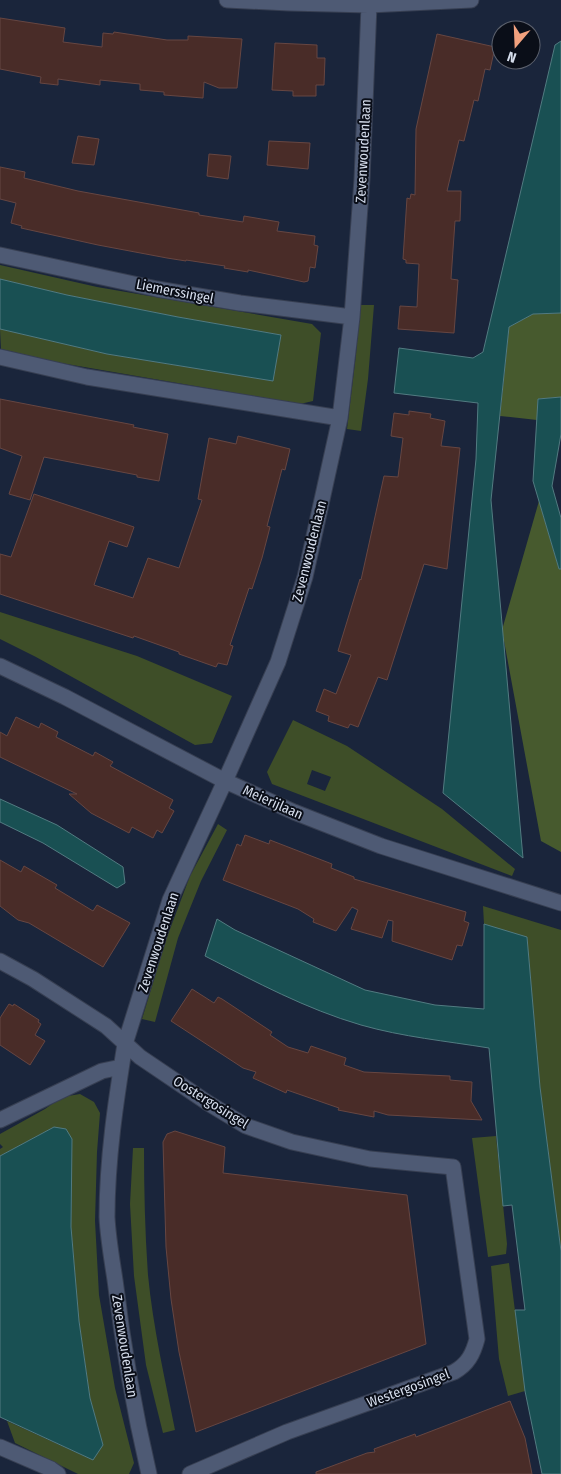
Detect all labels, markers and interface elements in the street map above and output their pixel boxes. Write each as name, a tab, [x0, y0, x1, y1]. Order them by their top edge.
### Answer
north arrow	[491, 20, 541, 70]
text: N	[505, 47, 519, 66]
street label: Zevenwoudenlaan	[352, 99, 375, 203]
street label: Liemerssingel	[135, 276, 215, 307]
street label: Zevenwoudenlaan	[289, 499, 330, 604]
street label: Meierijlaan	[240, 782, 305, 823]
street label: Zevenwoudenlaan	[134, 890, 183, 994]
street label: Oostergosingel	[170, 1073, 252, 1132]
street label: Zevenwoudenlaan	[108, 1293, 141, 1399]
street label: Westergosingel	[364, 1366, 452, 1411]

